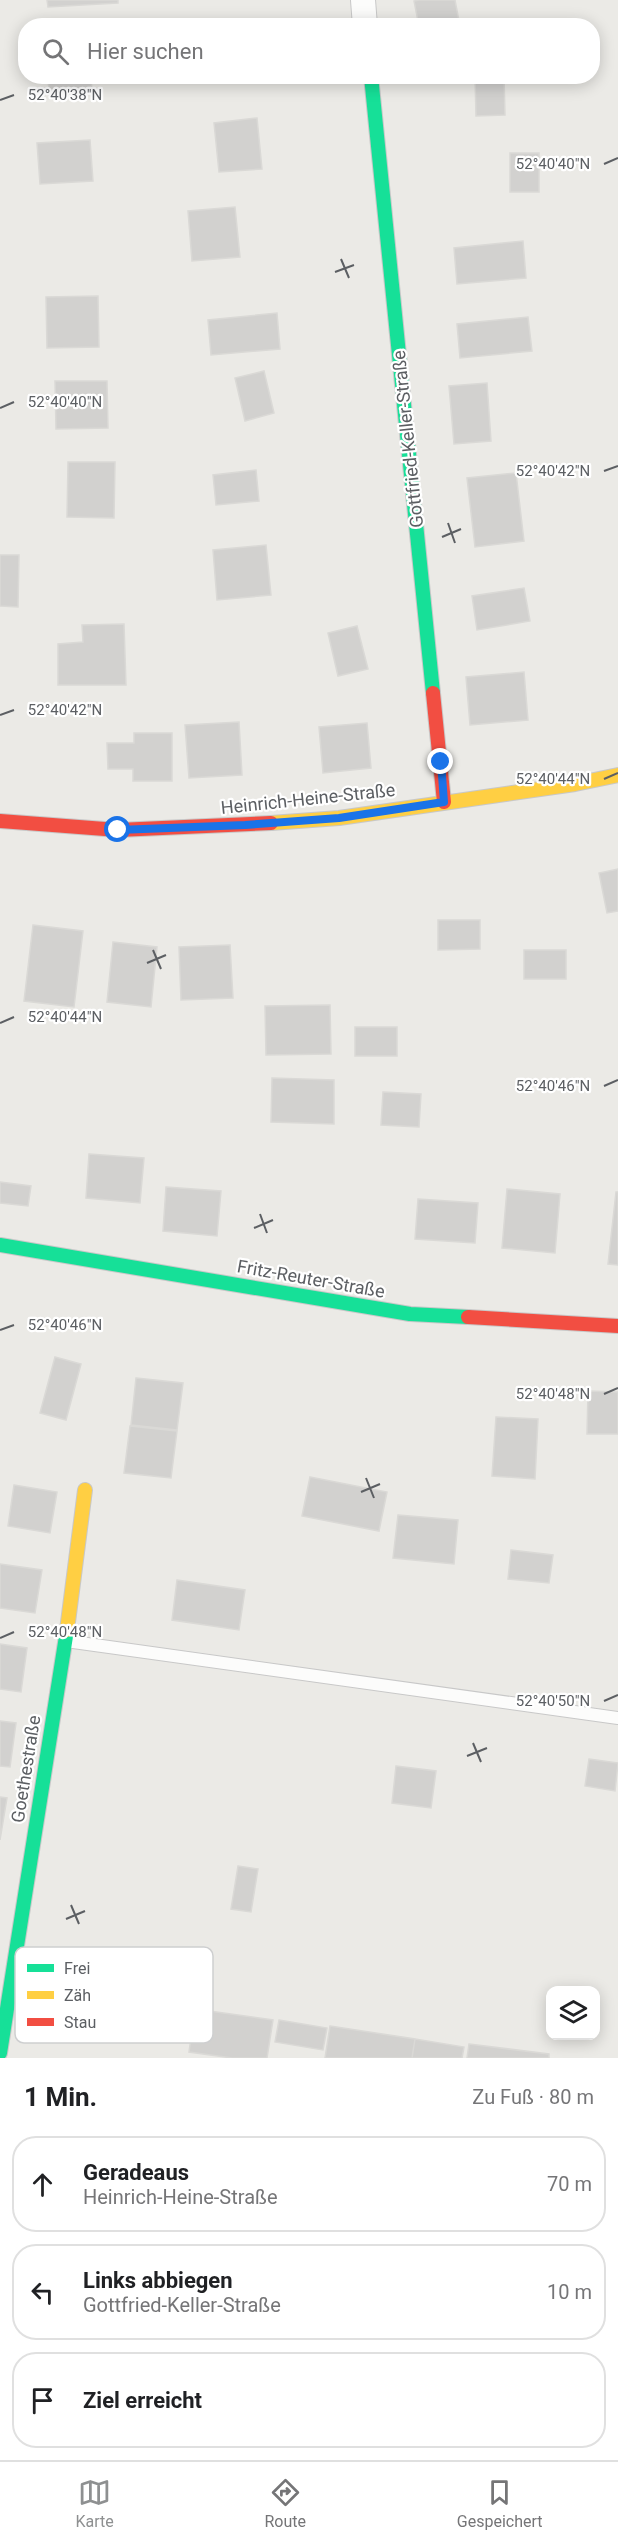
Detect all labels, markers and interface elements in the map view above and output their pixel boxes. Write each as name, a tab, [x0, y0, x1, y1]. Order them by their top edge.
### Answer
search box	[18, 18, 600, 84]
icon: search	[39, 35, 72, 68]
text: Hier suchen	[87, 39, 204, 64]
text: 52°40'38"N	[28, 86, 102, 104]
text: 52°40'40"N	[516, 155, 590, 173]
street label: Gottfried-Keller-Straße	[388, 349, 427, 529]
text: 52°40'40"N	[28, 393, 102, 411]
text: 52°40'42"N	[516, 462, 590, 480]
text: 52°40'42"N	[28, 701, 102, 719]
route end	[427, 748, 453, 774]
text: 52°40'44"N	[516, 770, 590, 788]
street label: Heinrich-Heine-Straße	[220, 779, 396, 818]
route start	[104, 816, 130, 842]
text: 52°40'44"N	[28, 1008, 102, 1026]
text: 52°40'46"N	[516, 1077, 590, 1095]
street label: Fritz-Reuter-Straße	[236, 1255, 386, 1302]
text: 52°40'46"N	[28, 1316, 102, 1334]
text: 52°40'48"N	[516, 1385, 590, 1403]
text: 52°40'48"N	[28, 1623, 102, 1641]
text: 52°40'50"N	[516, 1692, 590, 1710]
street label: Goethestraße	[7, 1714, 44, 1824]
legend	[15, 1947, 213, 2043]
text: Frei	[64, 1959, 90, 1978]
text: Zäh	[64, 1986, 91, 2005]
map controls	[546, 1986, 600, 2040]
button: layers	[546, 1986, 600, 2040]
text: Stau	[64, 2013, 96, 2032]
text: 1 Min.	[24, 2082, 97, 2112]
text: Zu Fuß · 80 m	[472, 2085, 594, 2109]
text: Geradeaus	[83, 2160, 189, 2185]
icon: ahead	[26, 2168, 59, 2201]
text: 70 m	[547, 2172, 592, 2196]
text: Heinrich-Heine-Straße	[83, 2185, 278, 2209]
text: Links abbiegen	[83, 2268, 233, 2293]
icon: left	[26, 2276, 59, 2309]
text: 10 m	[547, 2280, 592, 2304]
text: Gottfried-Keller-Straße	[83, 2293, 281, 2317]
icon: arrive	[26, 2384, 59, 2417]
text: Ziel erreicht	[83, 2388, 202, 2413]
tab: Karte	[75, 2476, 114, 2531]
tab: Route	[265, 2476, 306, 2531]
tab: Gespeichert	[457, 2476, 543, 2531]

